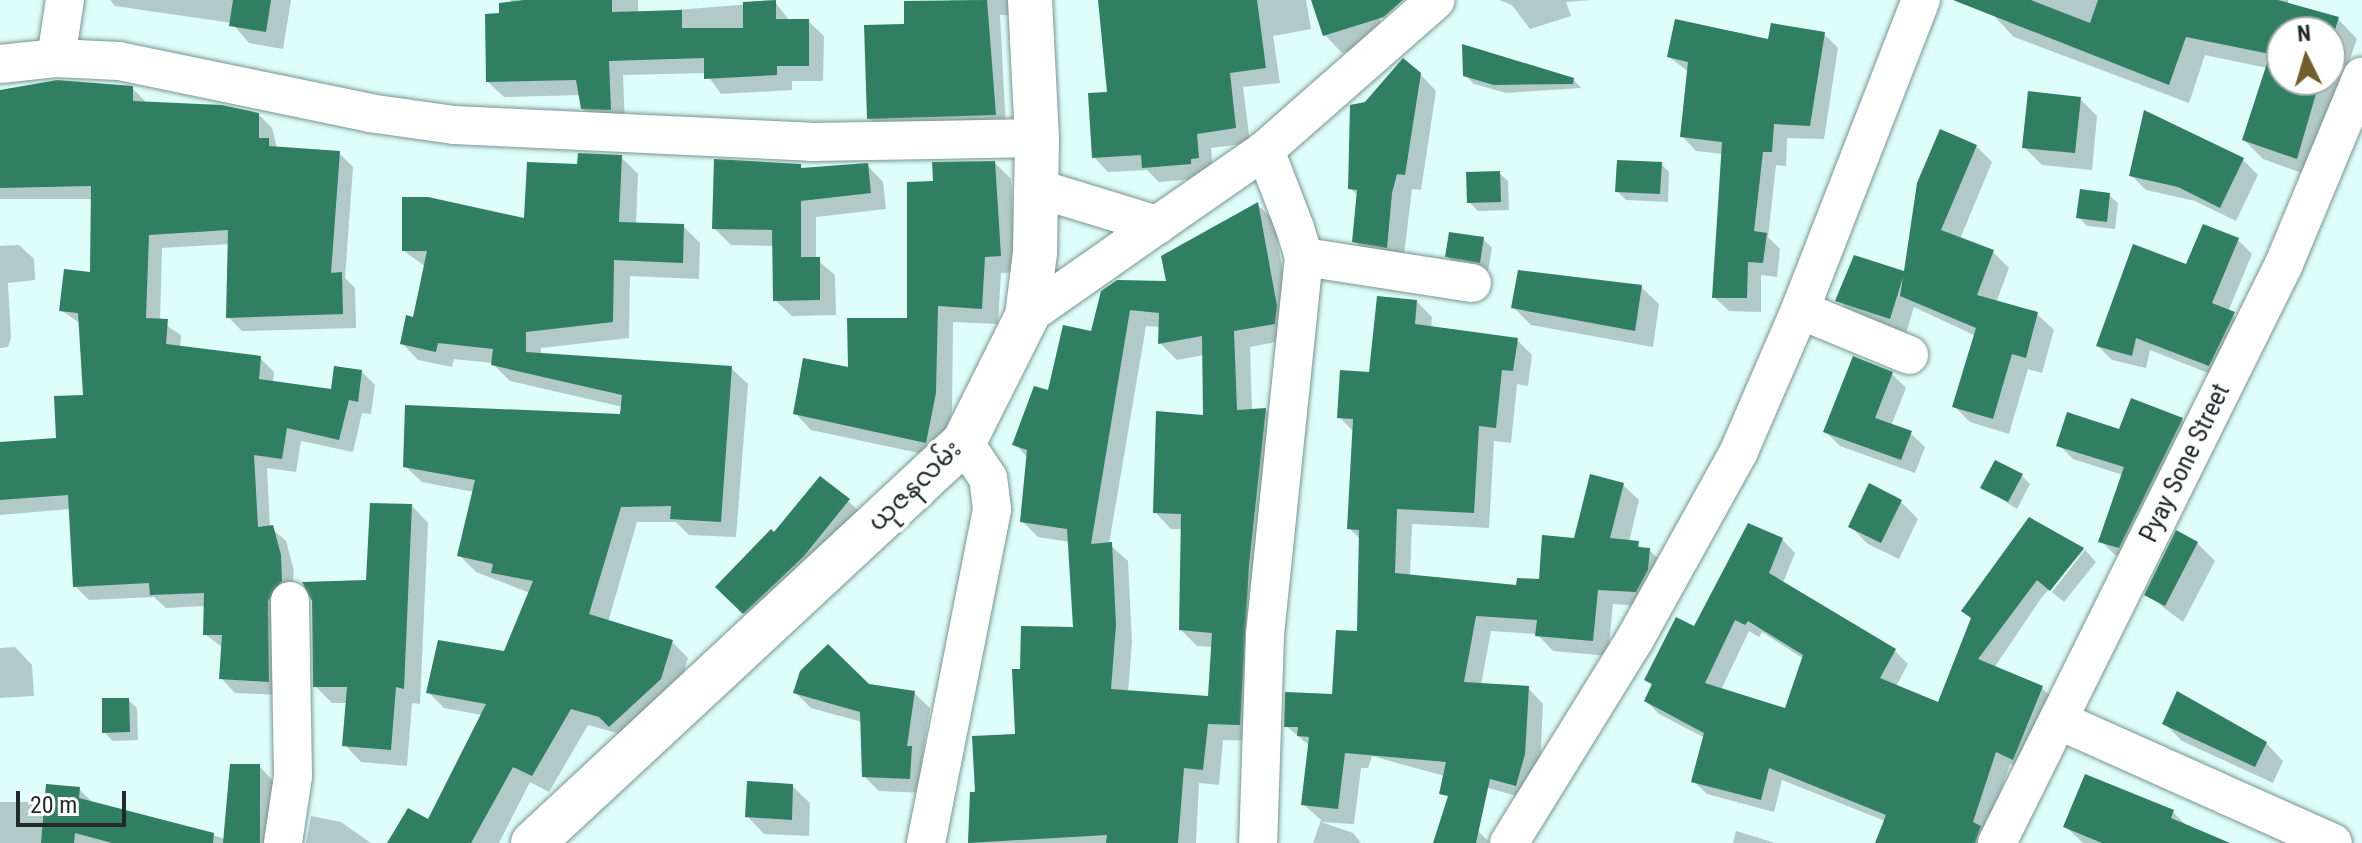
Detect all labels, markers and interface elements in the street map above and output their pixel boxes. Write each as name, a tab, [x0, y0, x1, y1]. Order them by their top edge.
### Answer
north arrow	[2266, 16, 2346, 96]
text: N	[2296, 21, 2312, 47]
street label: Pyay Sone Street	[2133, 379, 2237, 547]
street label: ယုဇနလမ်း	[862, 434, 968, 538]
scale bar	[20, 775, 130, 825]
text: 20 m	[30, 791, 77, 819]

